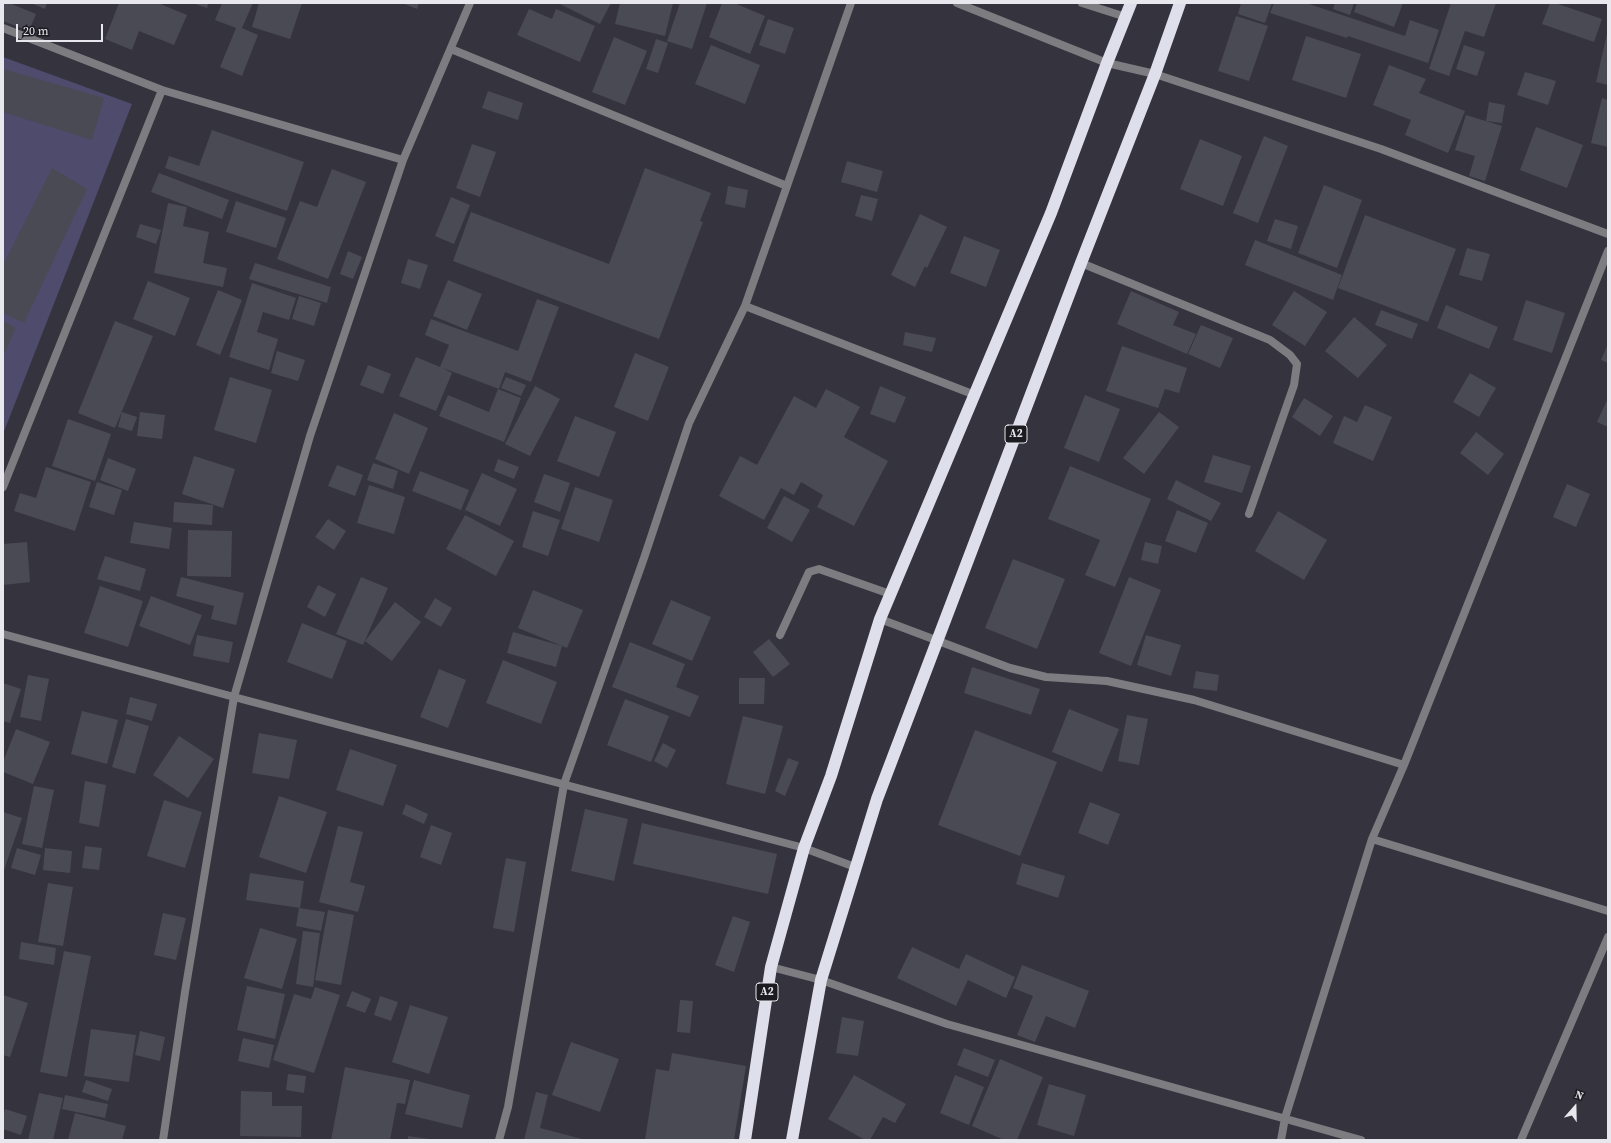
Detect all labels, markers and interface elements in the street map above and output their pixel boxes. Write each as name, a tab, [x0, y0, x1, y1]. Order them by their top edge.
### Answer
scale bar	[18, 16, 105, 42]
text: 20 m	[23, 23, 49, 39]
road number: A2	[1005, 425, 1027, 443]
road number: A2	[756, 983, 778, 1001]
north arrow	[1555, 1087, 1595, 1127]
text: N	[1573, 1087, 1586, 1104]

